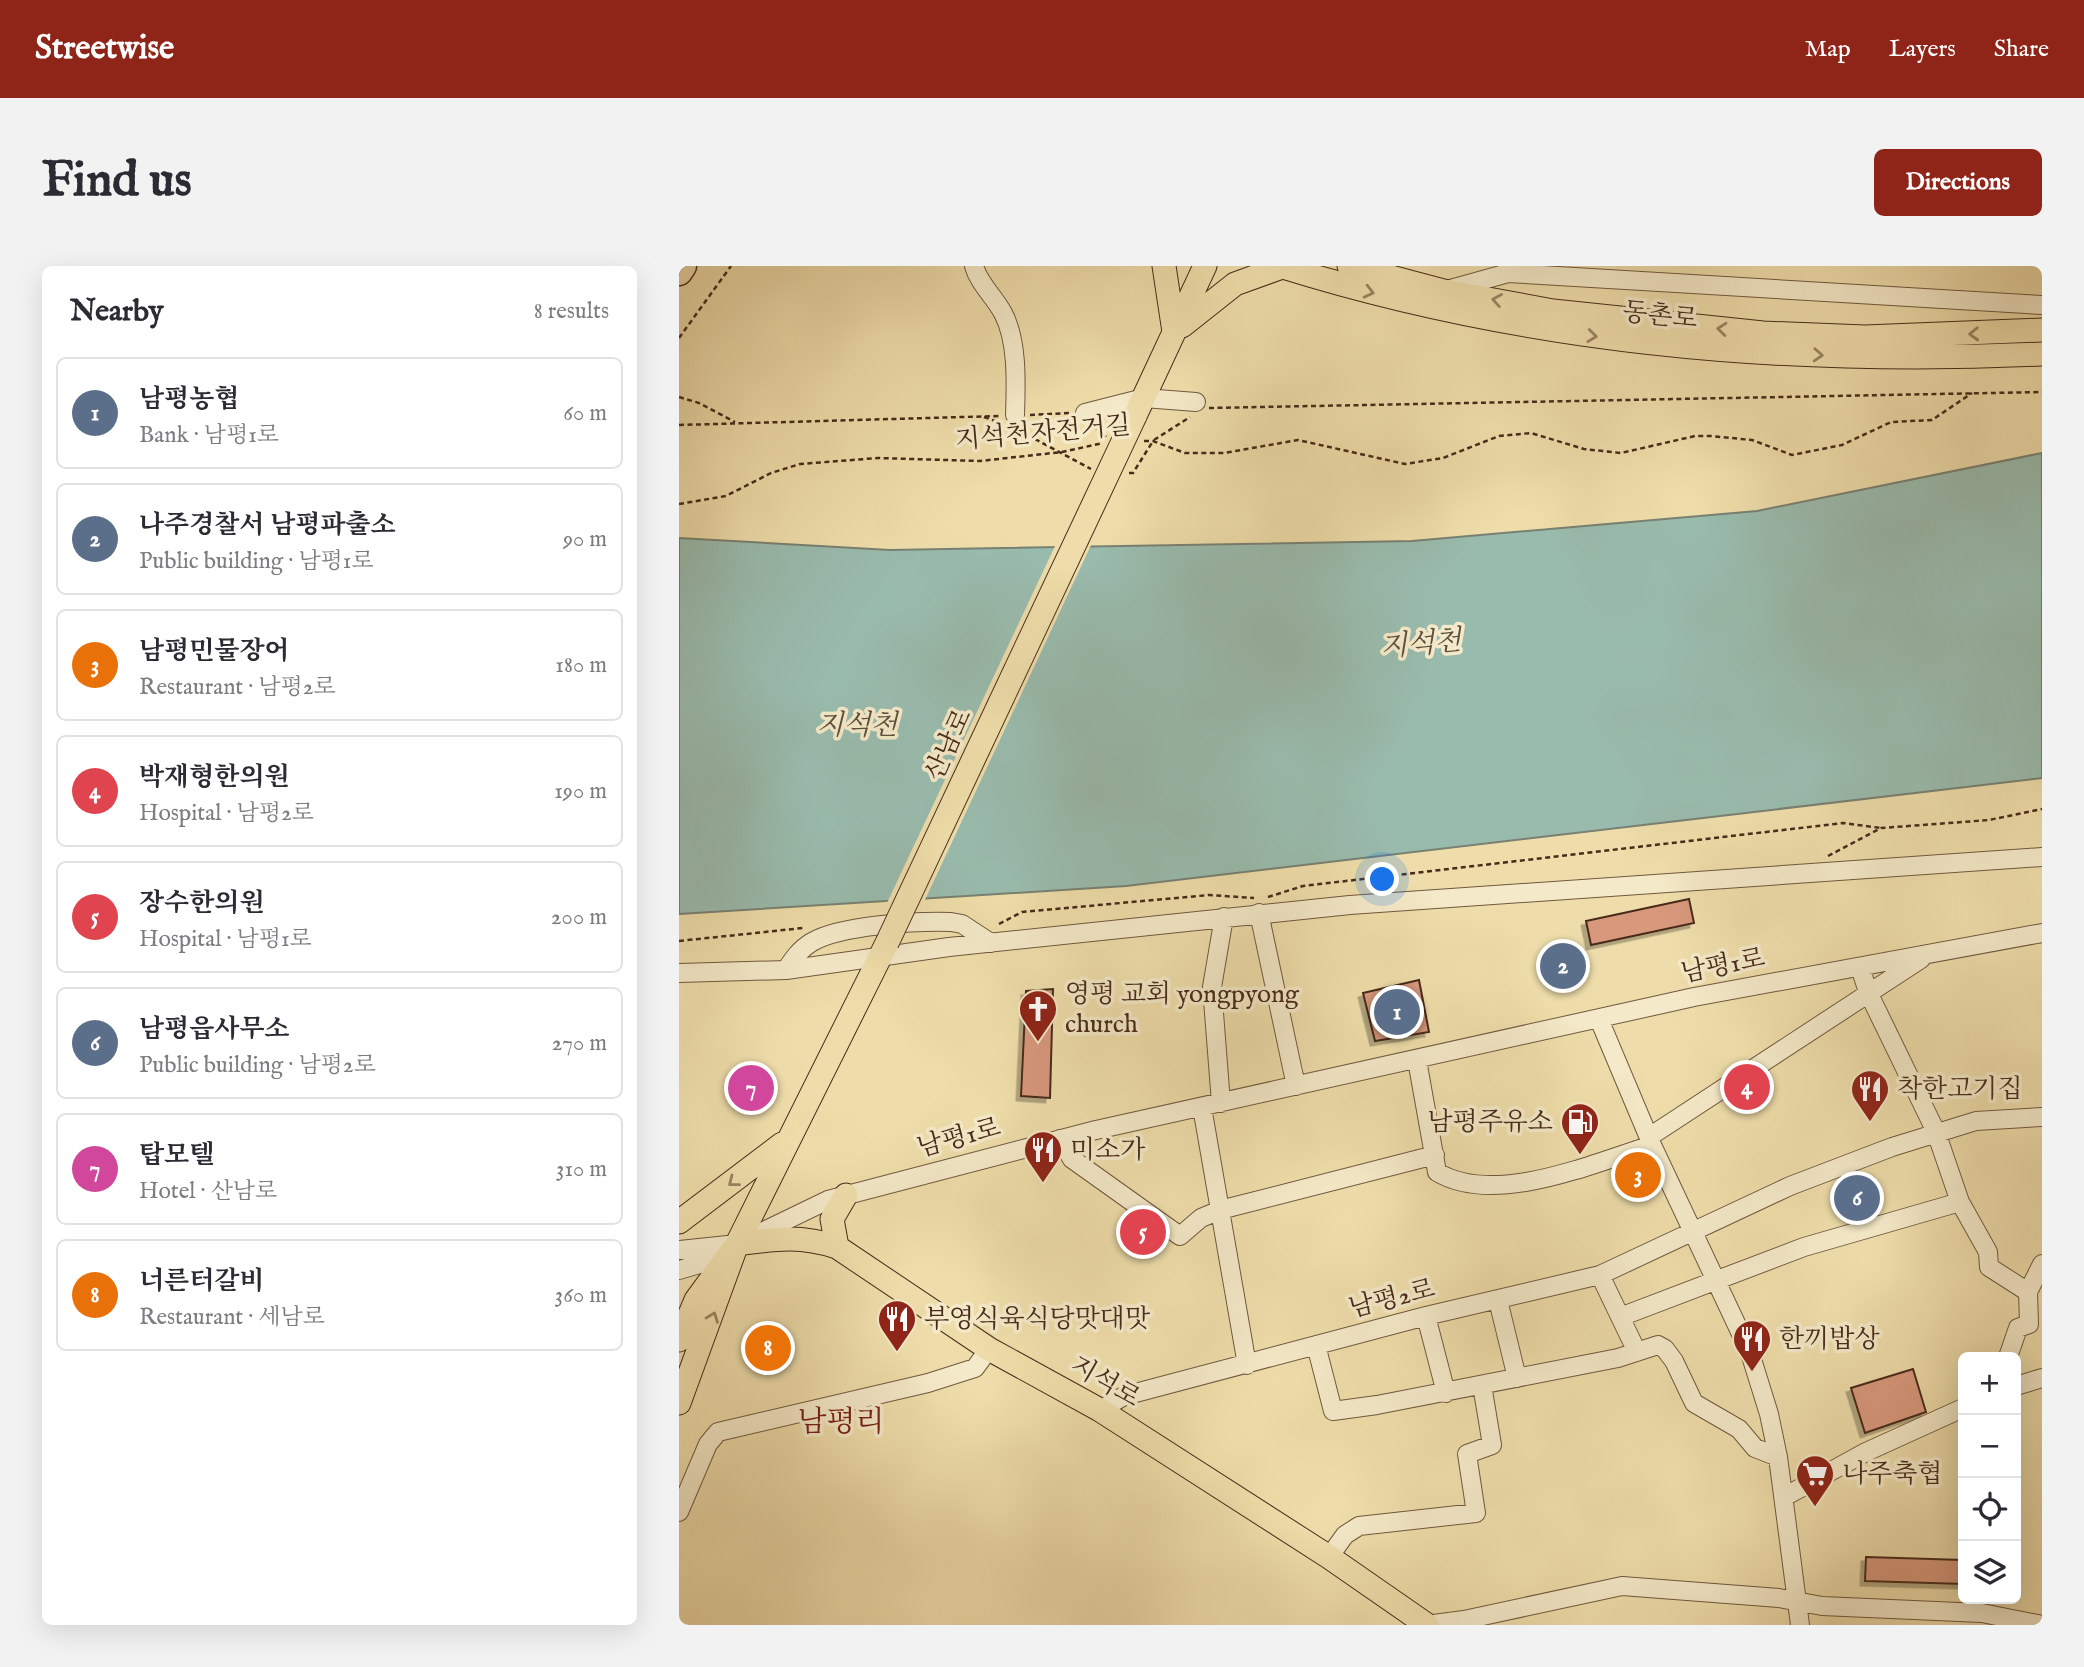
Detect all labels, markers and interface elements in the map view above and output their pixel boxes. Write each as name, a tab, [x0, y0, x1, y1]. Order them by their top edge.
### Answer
text: Streetwise	[35, 28, 174, 70]
text: Map	[1805, 34, 1851, 65]
text: Layers	[1889, 34, 1956, 65]
text: Share	[1994, 34, 2049, 65]
button: Directions	[1874, 149, 2042, 216]
text: Find us	[42, 151, 192, 213]
one-way arrow	[1363, 284, 1375, 298]
text: Nearby	[70, 293, 163, 331]
one-way arrow	[1491, 294, 1503, 309]
street label: 동촌로	[1621, 296, 1699, 336]
text: 8 results	[534, 297, 609, 326]
one-way arrow	[1716, 321, 1728, 336]
one-way arrow	[1968, 326, 1979, 341]
one-way arrow	[1586, 329, 1597, 344]
one-way arrow	[1813, 348, 1824, 363]
text: 남평농협	[139, 383, 239, 416]
text: 1	[91, 399, 99, 428]
text: 60 m	[563, 399, 607, 428]
street label: 지석천자전거길	[954, 409, 1132, 457]
text: Bank · 남평1로	[139, 421, 279, 450]
text: 나주경찰서 남평파출소	[139, 509, 396, 542]
text: 2	[90, 525, 100, 554]
text: 90 m	[563, 525, 607, 554]
text: Public building · 남평1로	[139, 547, 374, 576]
water label: 지석천	[1379, 624, 1465, 666]
text: 남평민물장어	[139, 635, 290, 668]
text: 3	[91, 651, 99, 680]
text: 180 m	[555, 651, 607, 680]
text: Restaurant · 남평2로	[139, 673, 336, 702]
street label: 산남로	[918, 704, 980, 786]
water label: 지석천	[816, 709, 900, 744]
text: 박재형한의원	[139, 761, 290, 794]
text: 4	[89, 777, 101, 806]
text: 190 m	[554, 777, 607, 806]
text: Hospital · 남평2로	[139, 799, 314, 828]
your location	[1365, 862, 1399, 896]
text: 장수한의원	[139, 887, 265, 920]
text: 5	[91, 903, 99, 932]
text: 200 m	[551, 903, 607, 932]
text: Hospital · 남평1로	[139, 925, 312, 954]
pin: 2	[1540, 940, 1586, 992]
street label: 남평1로	[1678, 942, 1768, 990]
place label: 영평 교회 yongpyong church	[1065, 978, 1300, 1041]
pin: 1	[1374, 986, 1420, 1038]
church icon: 영평 교회 yongpyong church	[1017, 988, 1059, 1043]
text: 남평읍사무소	[139, 1013, 290, 1046]
text: 6	[90, 1029, 100, 1058]
text: 270 m	[552, 1029, 607, 1058]
text: Public building · 남평2로	[139, 1051, 376, 1080]
pin: 4	[1724, 1061, 1770, 1113]
pin: 7	[728, 1062, 774, 1114]
restaurant icon: 착한고기집	[1849, 1068, 1891, 1123]
place label: 착한고기집	[1897, 1073, 2023, 1106]
fuel station icon: 남평주유소	[1559, 1101, 1601, 1156]
place label: 남평주유소	[1427, 1106, 1553, 1139]
street label: 남평1로	[914, 1111, 1004, 1165]
restaurant icon: 미소가	[1022, 1129, 1064, 1184]
place label: 미소가	[1070, 1134, 1145, 1167]
text: 탑모텔	[139, 1139, 214, 1172]
pin: 3	[1615, 1149, 1661, 1201]
text: 7	[90, 1155, 100, 1184]
text: 310 m	[556, 1155, 607, 1184]
pin: 6	[1834, 1172, 1880, 1224]
one-way arrow	[729, 1173, 741, 1186]
text: Hotel · 산남로	[139, 1177, 277, 1206]
pin: 5	[1120, 1206, 1166, 1258]
text: 너른터갈비	[139, 1265, 265, 1298]
street label: 남평2로	[1346, 1272, 1438, 1326]
text: 8	[90, 1281, 100, 1310]
text: 360 m	[555, 1281, 607, 1310]
restaurant icon: 부영식육식당맛대맛	[876, 1298, 918, 1353]
text: Restaurant · 세남로	[139, 1303, 325, 1332]
place label: 부영식육식당맛대맛	[924, 1303, 1150, 1336]
one-way arrow	[704, 1311, 718, 1323]
restaurant icon: 한끼밥상	[1731, 1318, 1773, 1373]
pin: 8	[745, 1322, 791, 1374]
place label: 한끼밥상	[1779, 1323, 1880, 1356]
street label: 지석로	[1064, 1349, 1146, 1415]
map controls	[1958, 1352, 2021, 1604]
button: +	[1958, 1352, 2021, 1415]
district label: 남평리	[798, 1404, 884, 1442]
button: −	[1958, 1415, 2021, 1478]
supermarket icon: 나주축협	[1794, 1453, 1836, 1508]
place label: 나주축협	[1842, 1458, 1942, 1491]
button: locate	[1958, 1478, 2021, 1541]
button: layers	[1958, 1541, 2021, 1604]

